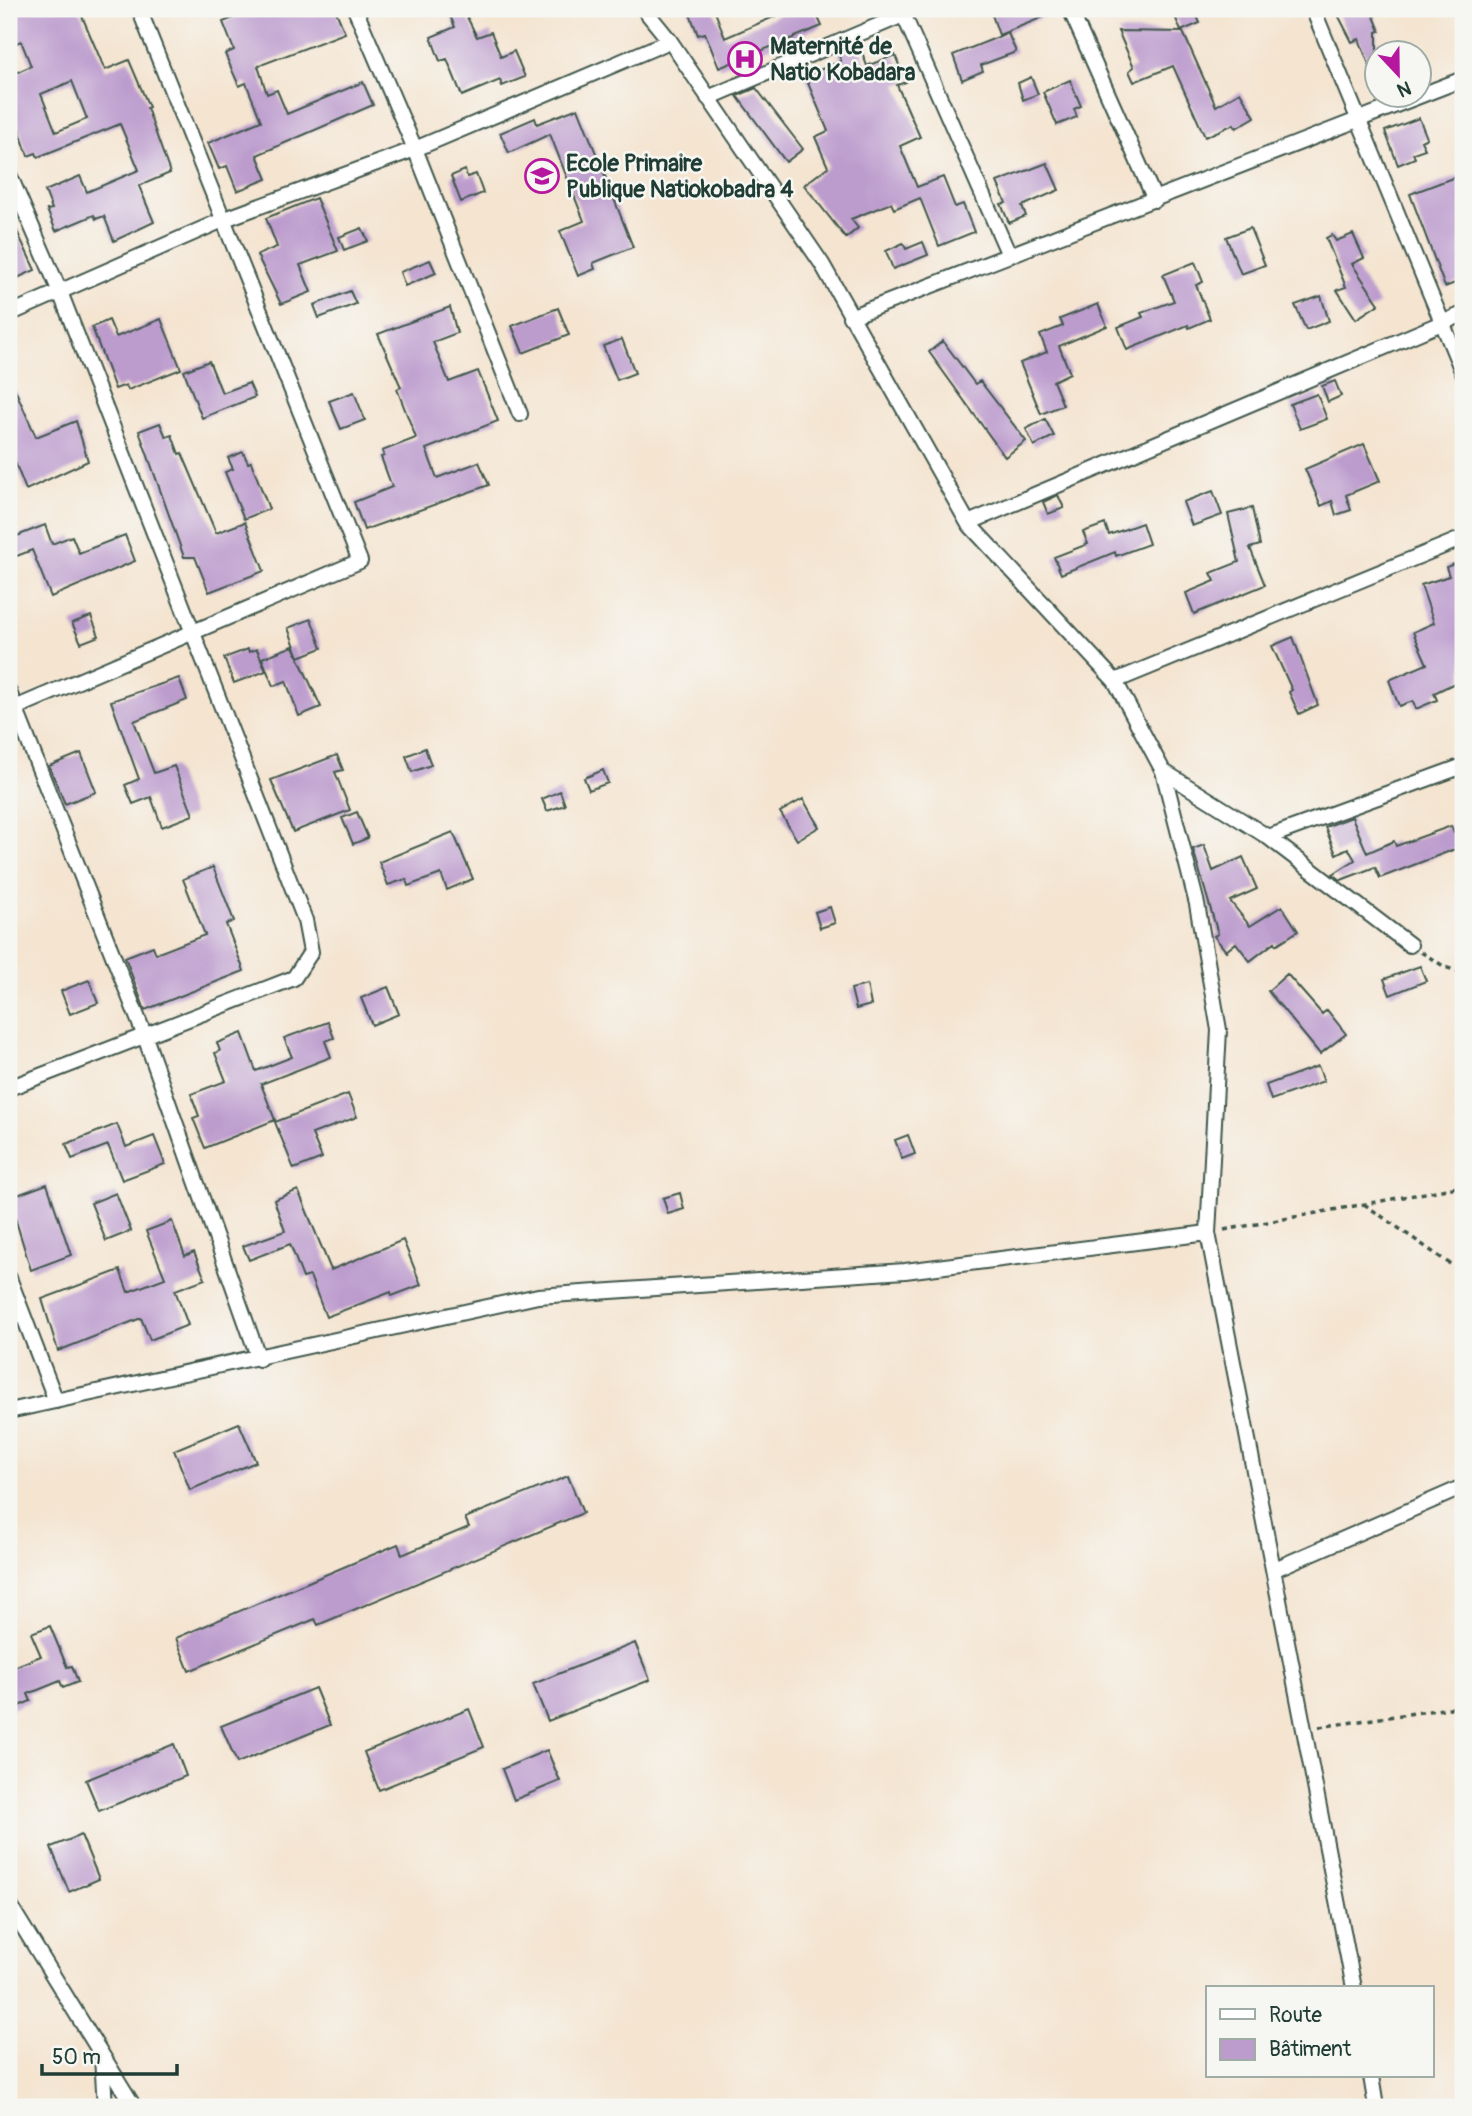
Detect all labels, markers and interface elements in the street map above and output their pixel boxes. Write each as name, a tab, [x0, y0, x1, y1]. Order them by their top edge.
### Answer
place label: Maternité de Natio Kobadara	[770, 32, 916, 87]
north arrow	[1364, 38, 1434, 108]
hospital icon: Maternité de Natio Kobadara	[726, 40, 764, 78]
text: N	[1393, 75, 1414, 102]
place label: Ecole Primaire Publique Natiokobadra 4	[566, 149, 794, 204]
school or university icon: Ecole Primaire Publique Natiokobadra 4	[523, 157, 561, 195]
legend	[1206, 1986, 1434, 2078]
text: Route	[1269, 2002, 1322, 2029]
scale bar	[42, 2032, 177, 2076]
text: Bâtiment	[1269, 2036, 1352, 2063]
text: 50 m	[52, 2044, 101, 2071]

